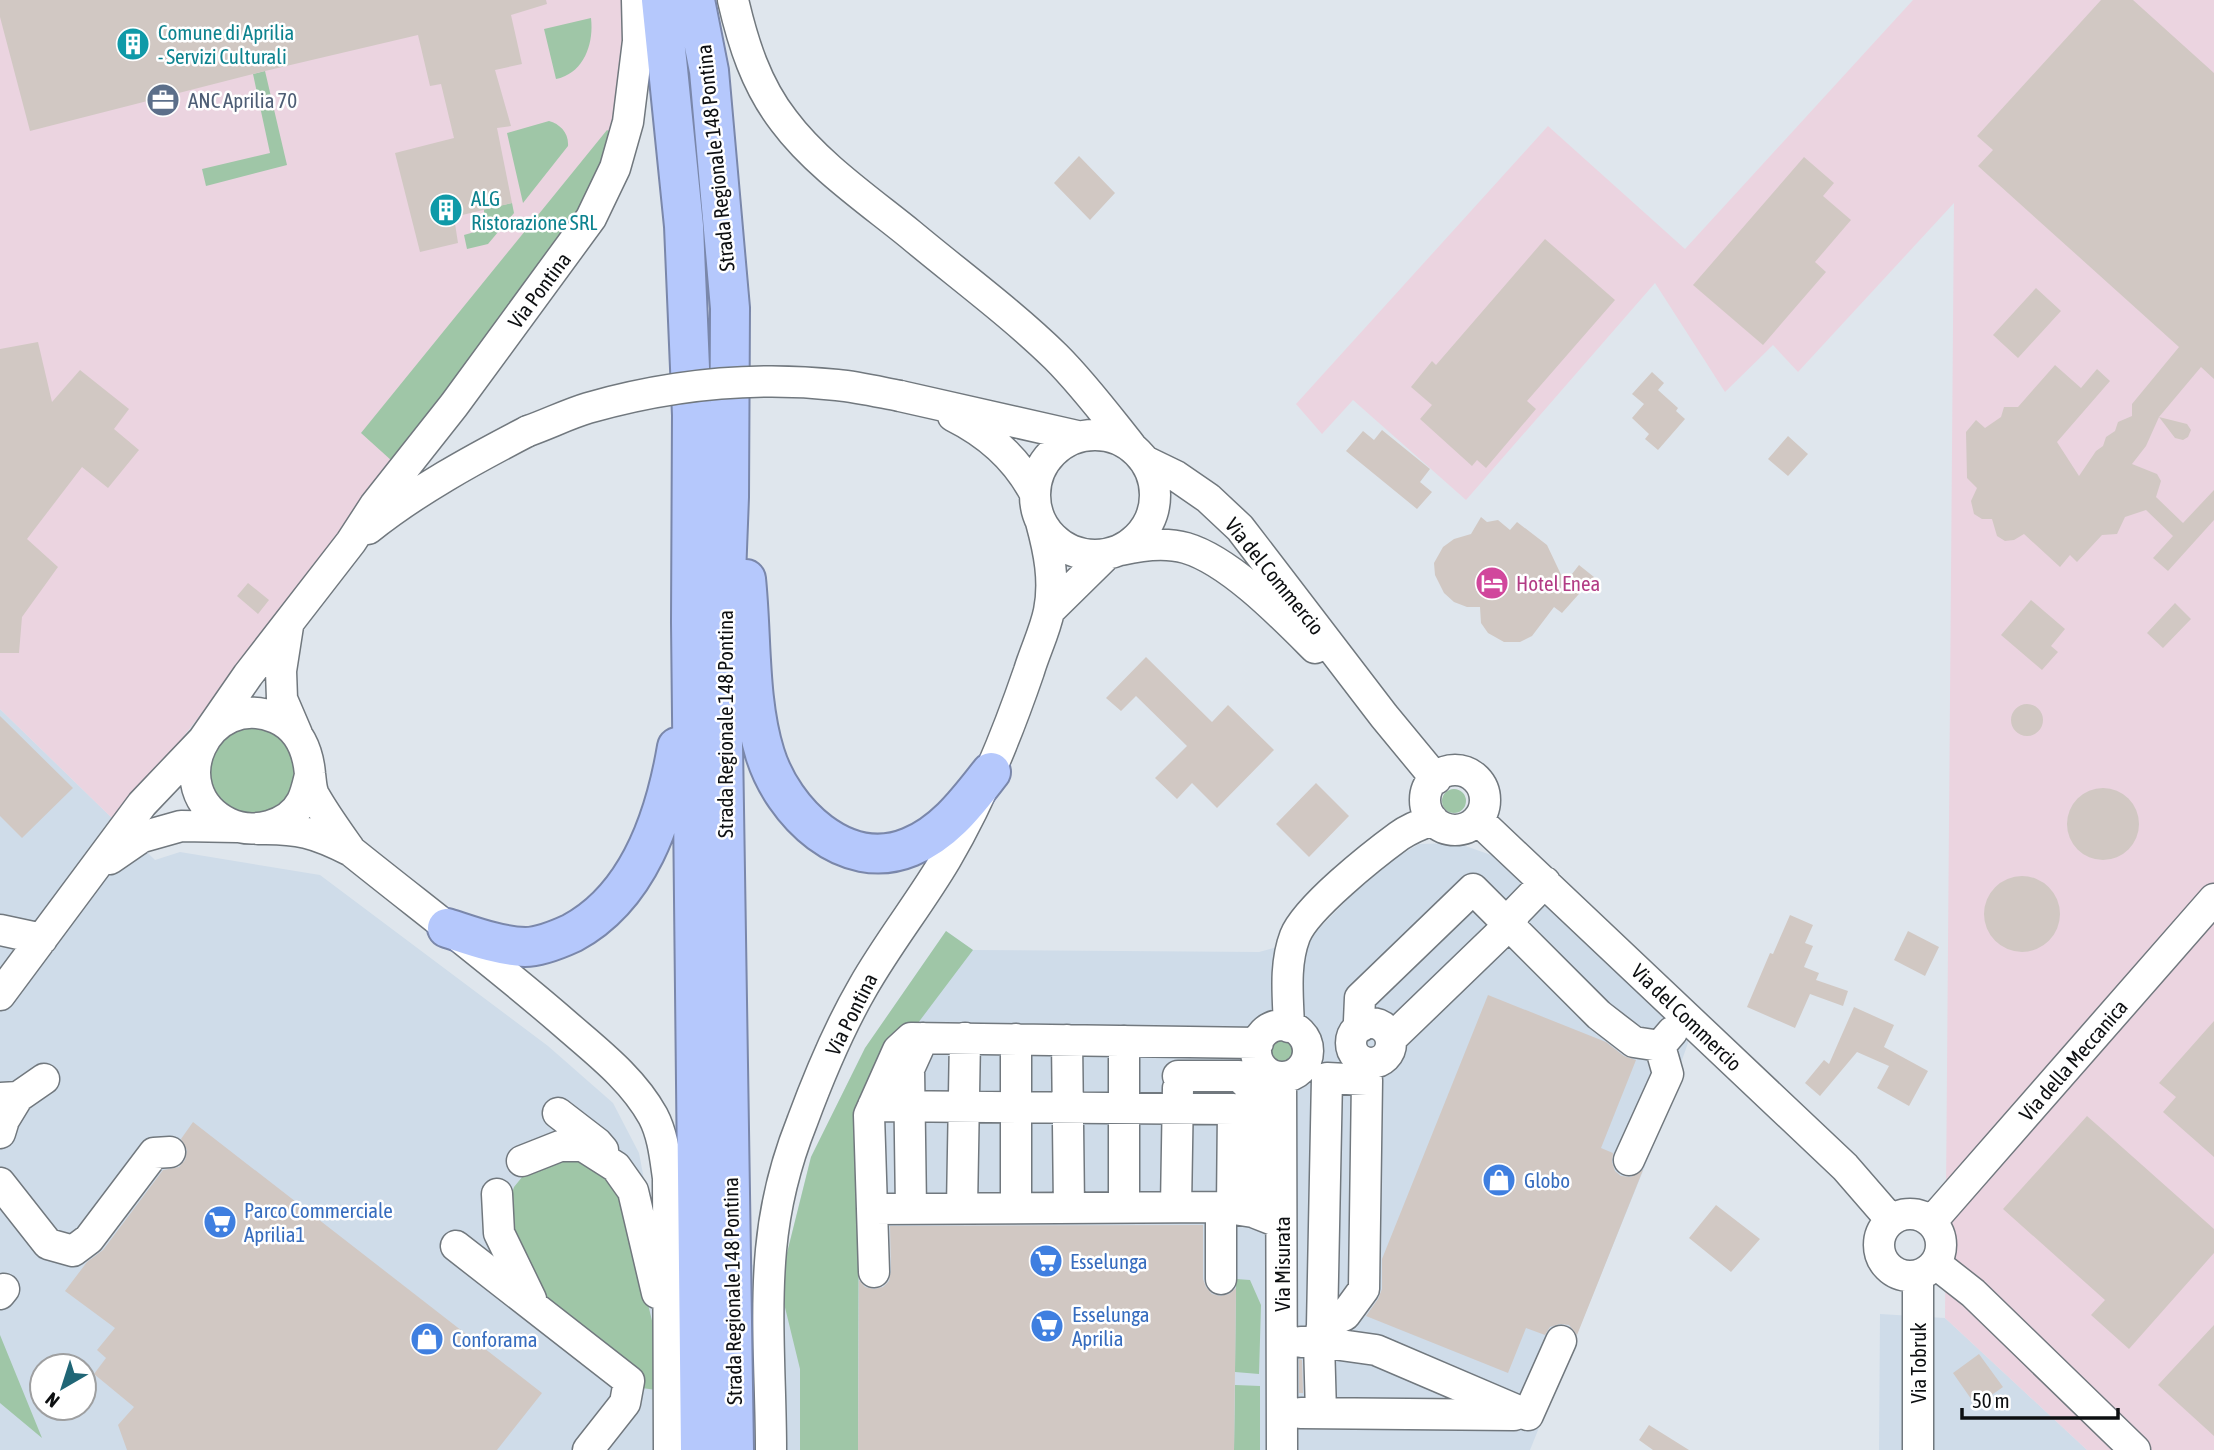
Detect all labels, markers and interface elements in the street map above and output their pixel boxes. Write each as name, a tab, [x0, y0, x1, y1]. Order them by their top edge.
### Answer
place label: Comune di Aprilia - Servizi Culturali	[158, 20, 294, 68]
building icon: Comune di Aprilia - Servizi Culturali	[114, 25, 152, 63]
street label: Strada Regionale 148 Pontina	[691, 43, 739, 273]
office icon: ANC Aprilia 70	[144, 81, 182, 119]
place label: ANC Aprilia 70	[188, 88, 297, 112]
place label: ALG Ristorazione SRL	[471, 186, 597, 234]
building icon: ALG Ristorazione SRL	[427, 191, 465, 229]
street label: Via Pontina	[503, 247, 575, 333]
street label: Via del Commercio	[1221, 513, 1329, 639]
hotel icon: Hotel Enea	[1473, 564, 1511, 602]
place label: Hotel Enea	[1516, 571, 1600, 595]
street label: Strada Regionale 148 Pontina	[713, 610, 737, 838]
street label: Via del Commercio	[1627, 959, 1747, 1075]
street label: Via Pontina	[820, 969, 882, 1059]
street label: Via della Meccanica	[2014, 995, 2132, 1125]
shop icon: Globo	[1480, 1161, 1518, 1199]
place label: Globo	[1524, 1168, 1570, 1192]
street label: Strada Regionale 148 Pontina	[718, 1177, 746, 1405]
place label: Parco Commerciale Aprilia1	[244, 1198, 393, 1246]
supermarket icon: Parco Commerciale Aprilia1	[201, 1203, 239, 1241]
street label: Via Misurata	[1270, 1216, 1294, 1312]
supermarket icon: Esselunga	[1027, 1242, 1065, 1280]
place label: Esselunga	[1070, 1249, 1148, 1273]
place label: Esselunga Aprilia	[1072, 1302, 1150, 1350]
supermarket icon: Esselunga Aprilia	[1028, 1307, 1066, 1345]
shop icon: Conforama	[408, 1320, 446, 1358]
street label: Via Tobruk	[1906, 1322, 1930, 1404]
place label: Conforama	[452, 1327, 538, 1351]
north arrow	[28, 1352, 98, 1422]
scale bar	[1962, 1376, 2118, 1420]
text: N	[41, 1388, 64, 1412]
text: 50 m	[1972, 1388, 2010, 1412]

